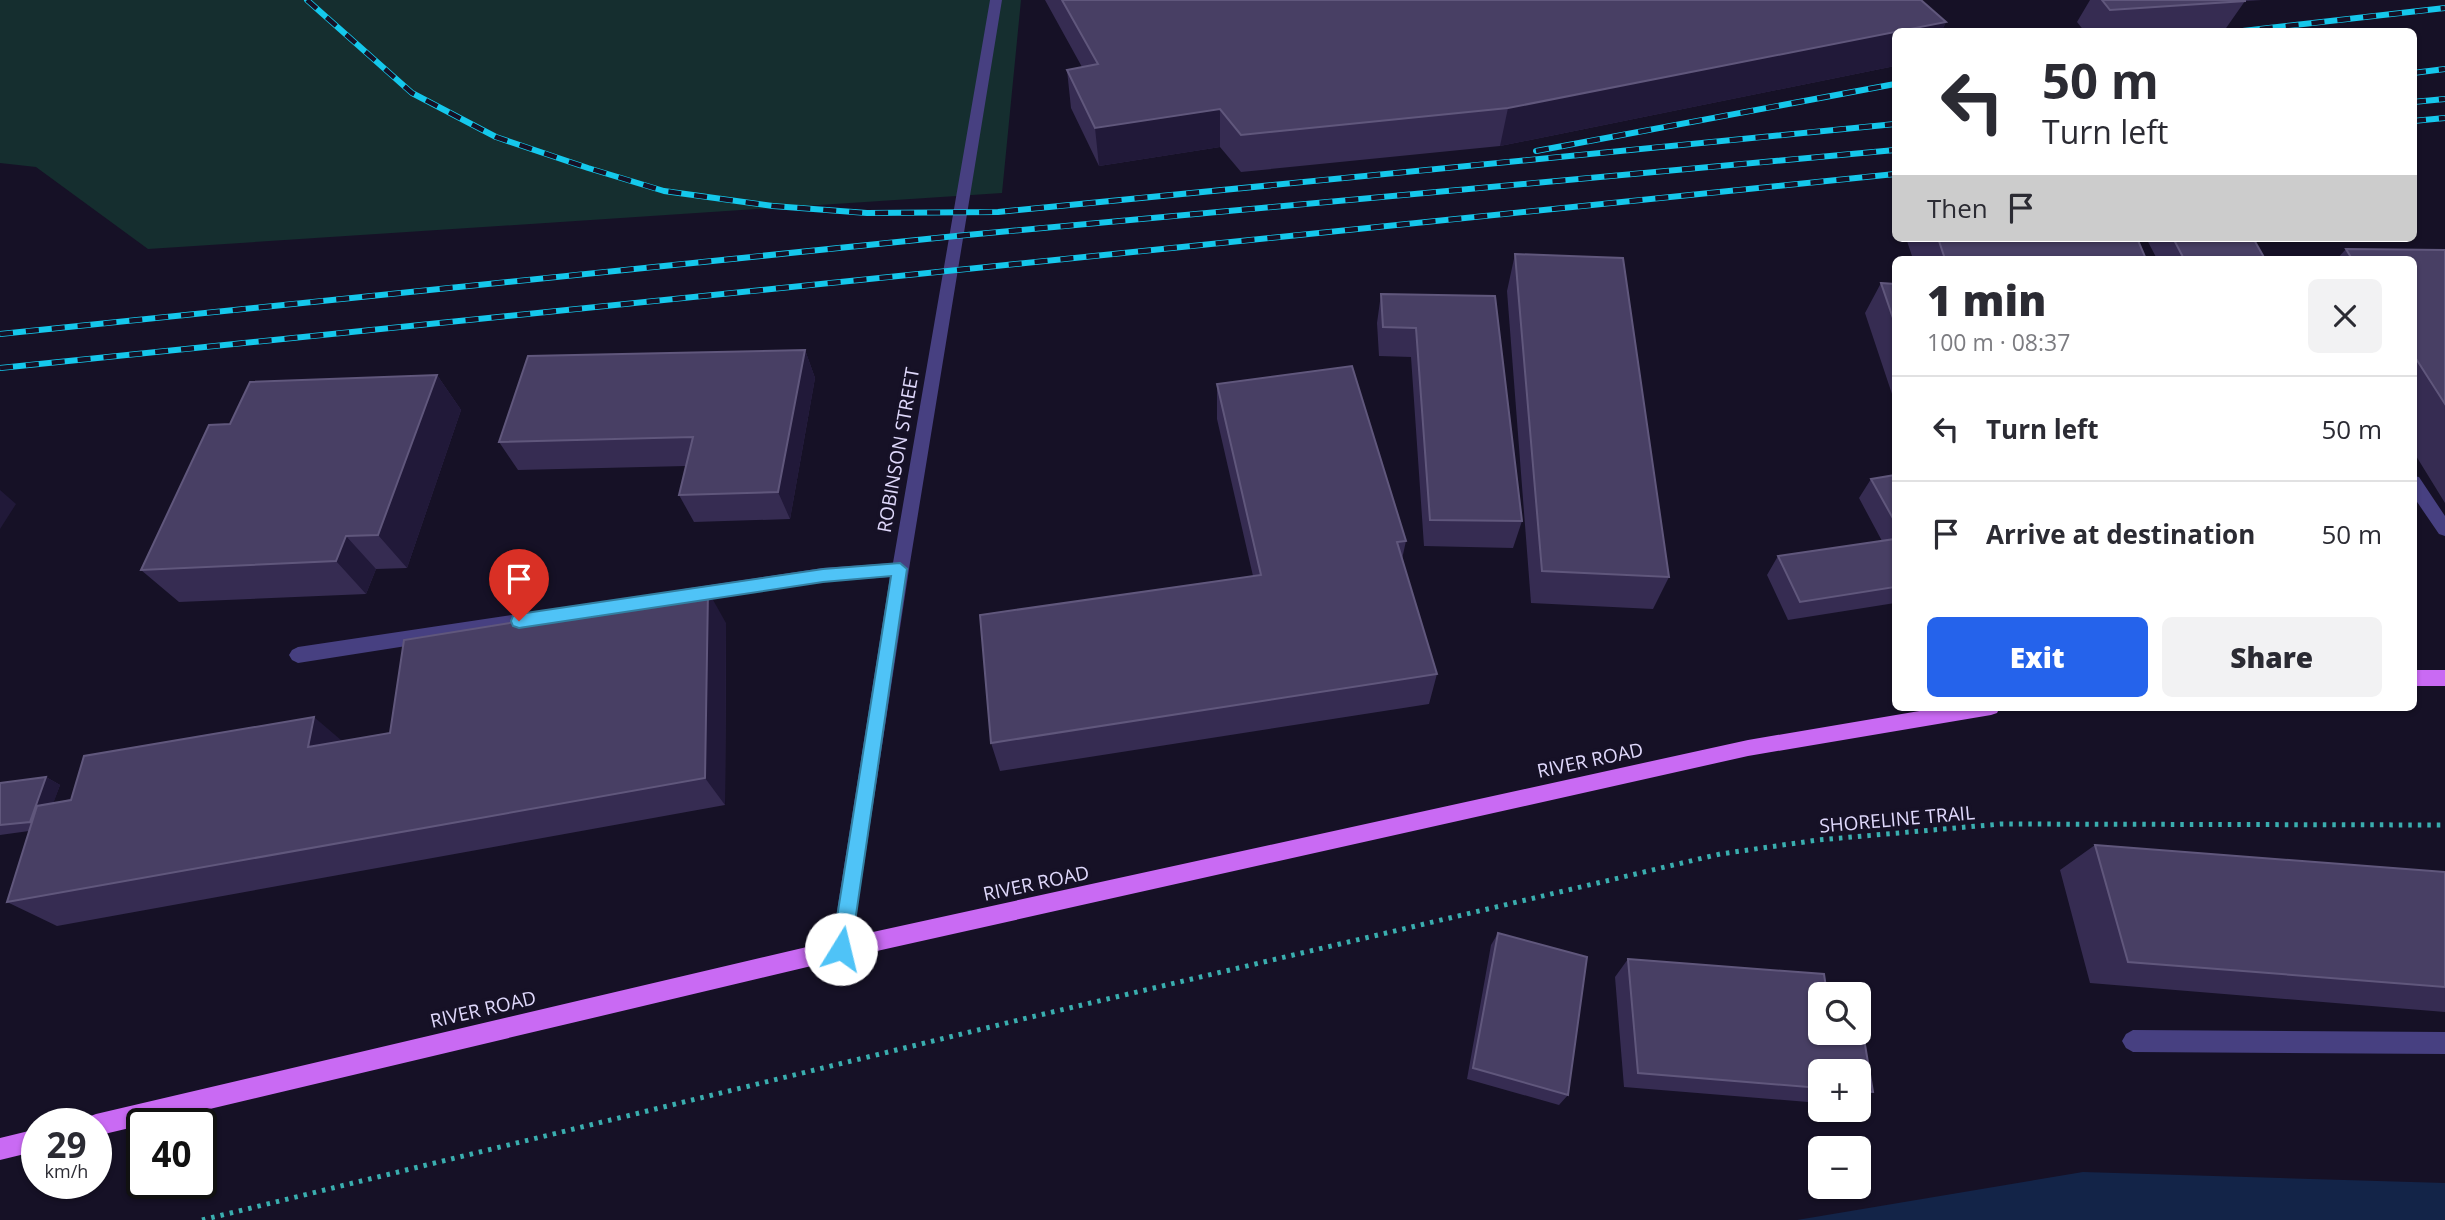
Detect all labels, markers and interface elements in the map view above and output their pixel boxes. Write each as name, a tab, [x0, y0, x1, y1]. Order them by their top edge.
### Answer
text: 50 m	[2042, 47, 2159, 113]
icon: left	[1927, 56, 2018, 147]
text: Turn left	[2042, 110, 2168, 153]
icon: arrive	[2002, 189, 2040, 227]
text: Then	[1927, 190, 1988, 226]
text: 1 min	[1927, 271, 2046, 328]
button: close	[2308, 279, 2382, 353]
text: 100 m · 08:37	[1927, 326, 2070, 358]
street label: ROBINSON STREET	[871, 365, 925, 535]
icon: left	[1927, 410, 1965, 448]
text: Turn left	[1986, 411, 2098, 447]
text: 50 m	[2321, 411, 2382, 447]
icon: arrive	[1927, 515, 1965, 553]
text: Arrive at destination	[1986, 516, 2255, 552]
text: 50 m	[2321, 516, 2382, 552]
pin	[489, 549, 549, 621]
icon: arrive	[500, 560, 538, 598]
button: Exit	[1927, 617, 2148, 697]
button: Share	[2162, 617, 2382, 697]
street label: RIVER ROAD	[1535, 736, 1645, 784]
street label: SHORELINE TRAIL	[1818, 799, 1976, 839]
street label: RIVER ROAD	[981, 859, 1091, 907]
position arrow	[804, 912, 878, 986]
map controls	[1808, 982, 1871, 1199]
button: search	[1808, 982, 1871, 1045]
street label: RIVER ROAD	[428, 984, 538, 1034]
button: +	[1808, 1059, 1871, 1122]
speed limit sign: 40	[126, 1108, 217, 1199]
text: 29	[46, 1121, 87, 1168]
button: −	[1808, 1136, 1871, 1199]
text: km/h	[45, 1159, 88, 1183]

